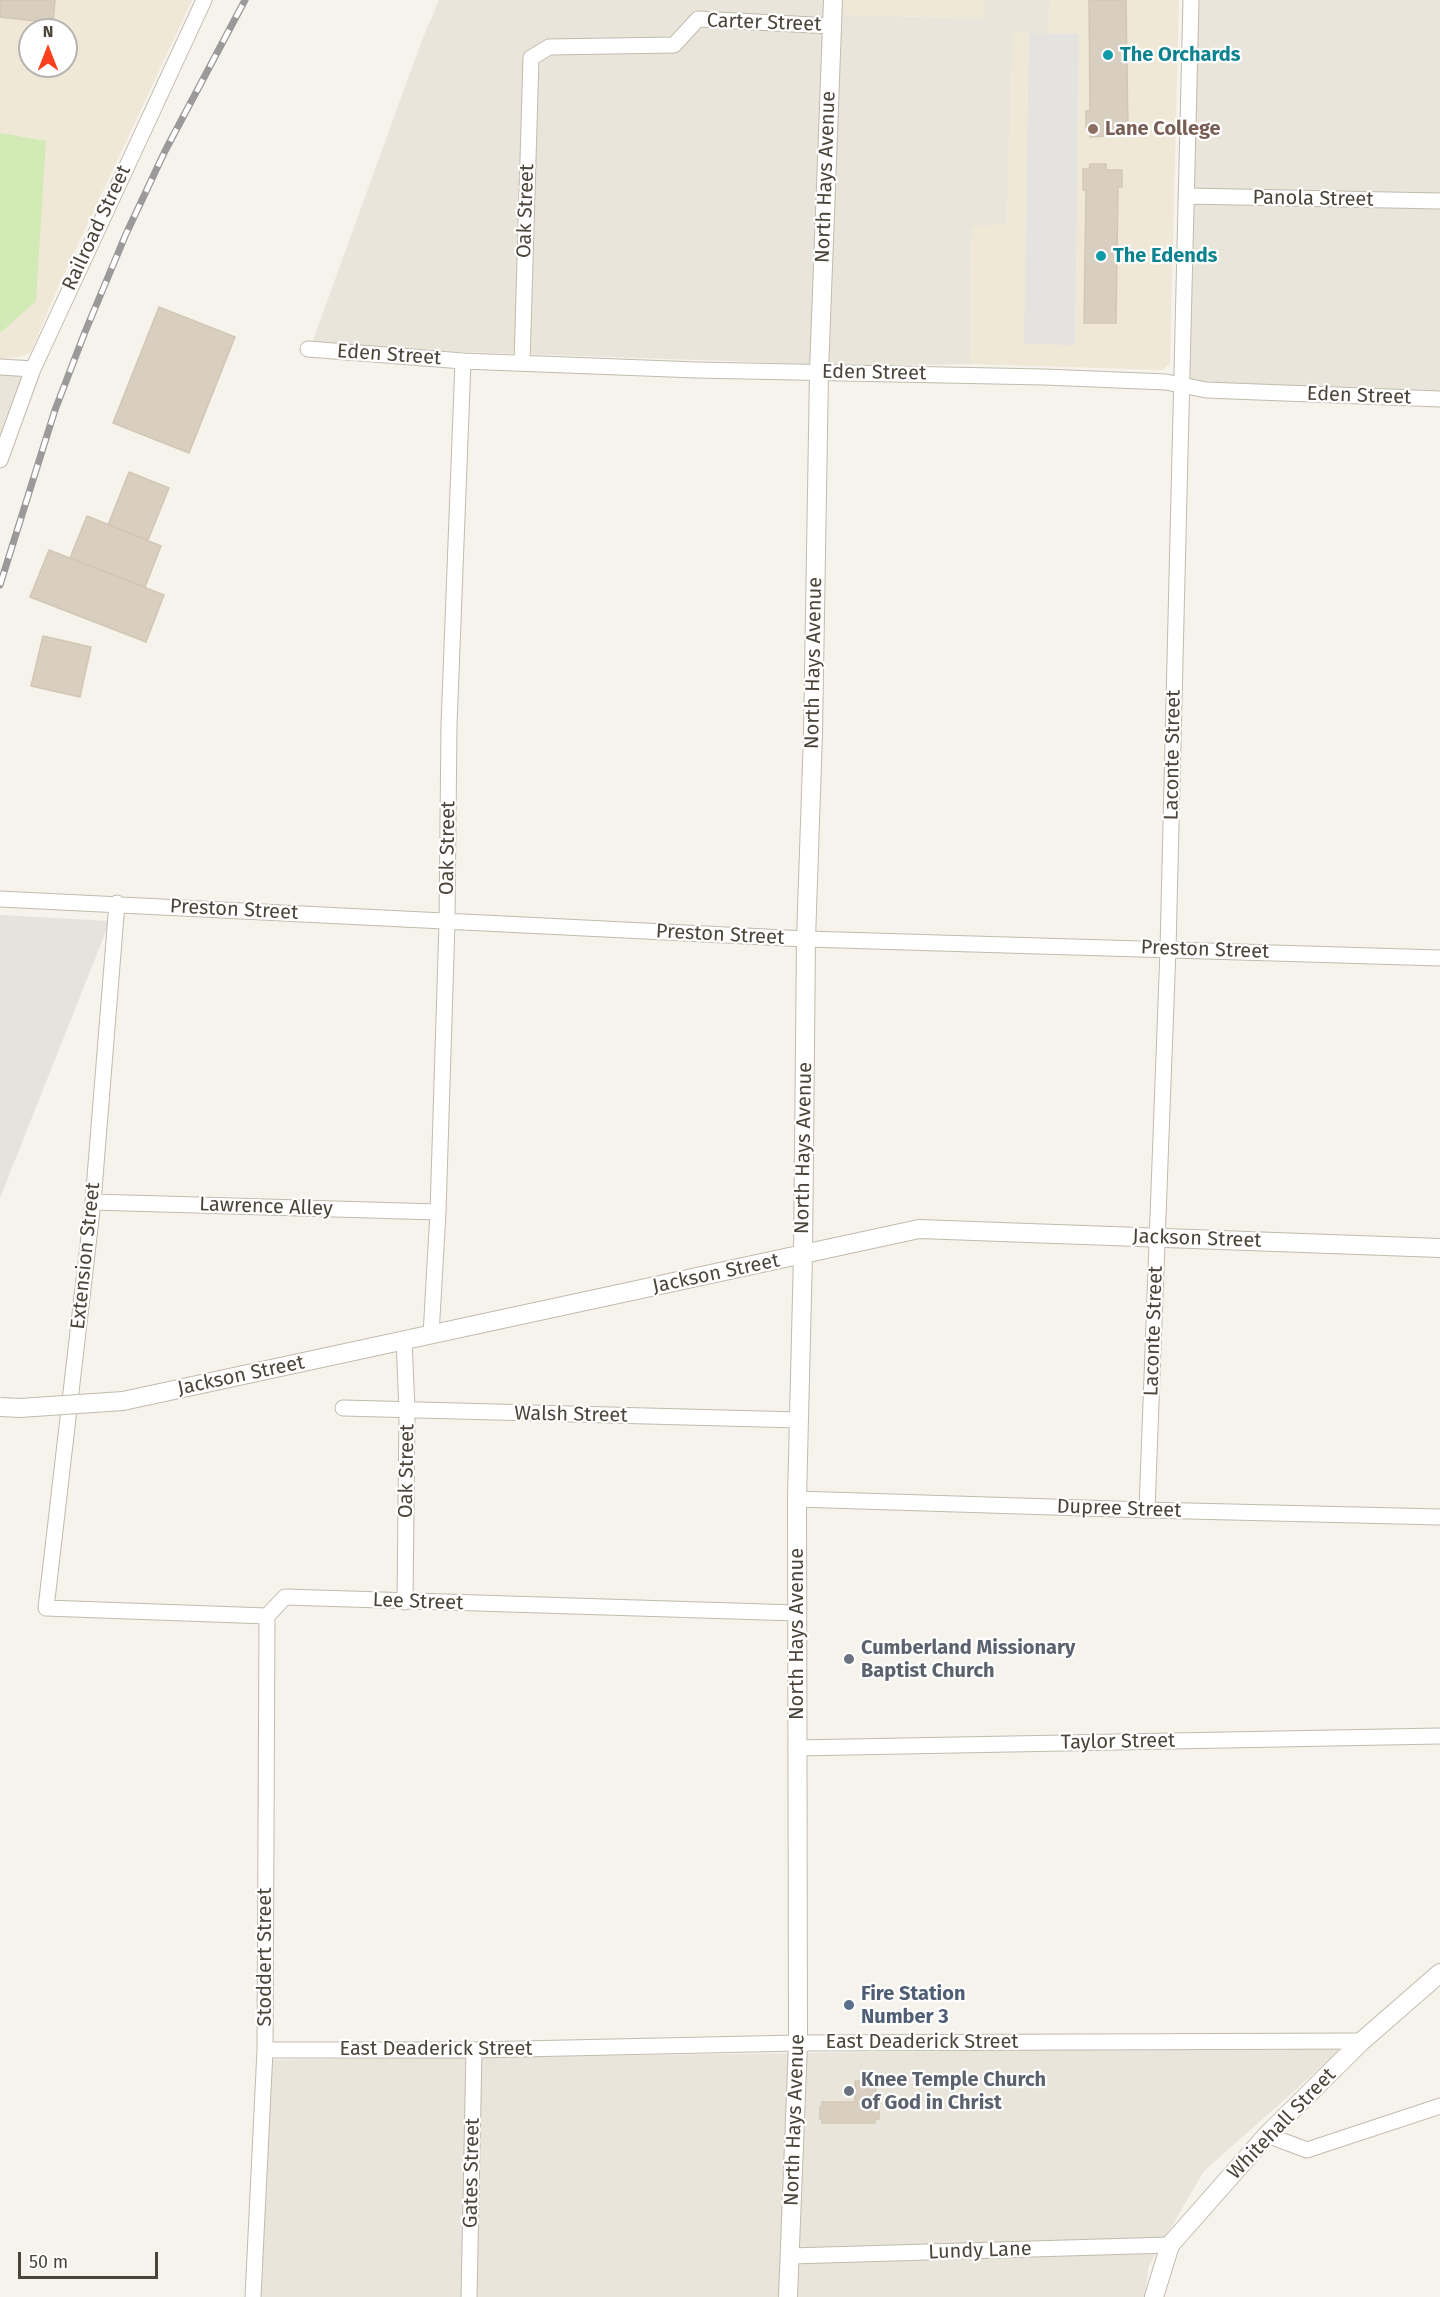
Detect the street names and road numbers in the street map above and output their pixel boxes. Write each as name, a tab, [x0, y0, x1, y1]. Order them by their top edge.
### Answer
street label: Carter Street	[706, 9, 822, 37]
street label: North Hays Avenue	[811, 91, 841, 263]
street label: Railroad Street	[58, 162, 136, 294]
street label: Oak Street	[512, 163, 540, 259]
street label: Panola Street	[1252, 186, 1374, 212]
street label: Eden Street	[336, 339, 442, 371]
street label: Eden Street	[822, 360, 926, 386]
street label: Eden Street	[1306, 382, 1412, 410]
street label: North Hays Avenue	[800, 577, 828, 749]
street label: Laconte Street	[1160, 690, 1186, 820]
street label: Oak Street	[435, 801, 461, 895]
street label: Preston Street	[169, 895, 299, 925]
street label: Preston Street	[655, 920, 785, 950]
street label: Preston Street	[1140, 936, 1270, 964]
street label: North Hays Avenue	[790, 1062, 818, 1234]
street label: Extension Street	[66, 1181, 106, 1331]
street label: Lawrence Alley	[199, 1193, 333, 1221]
street label: Jackson Street	[1132, 1225, 1262, 1253]
street label: Jackson Street	[650, 1249, 782, 1299]
street label: Laconte Street	[1140, 1265, 1168, 1397]
street label: Jackson Street	[175, 1351, 307, 1401]
street label: Walsh Street	[514, 1402, 628, 1428]
street label: Oak Street	[394, 1424, 420, 1518]
street label: Dupree Street	[1056, 1495, 1182, 1523]
street label: North Hays Avenue	[785, 1548, 809, 1720]
street label: Lee Street	[372, 1588, 464, 1616]
street label: Taylor Street	[1061, 1729, 1175, 1755]
street label: Stoddert Street	[253, 1888, 277, 2026]
street label: East Deaderick Street	[825, 2030, 1019, 2054]
street label: North Hays Avenue	[780, 2034, 810, 2206]
street label: East Deaderick Street	[339, 2037, 533, 2061]
street label: Whitehall Street	[1223, 2063, 1341, 2185]
street label: Gates Street	[459, 2118, 485, 2228]
street label: Lundy Lane	[928, 2237, 1032, 2265]

